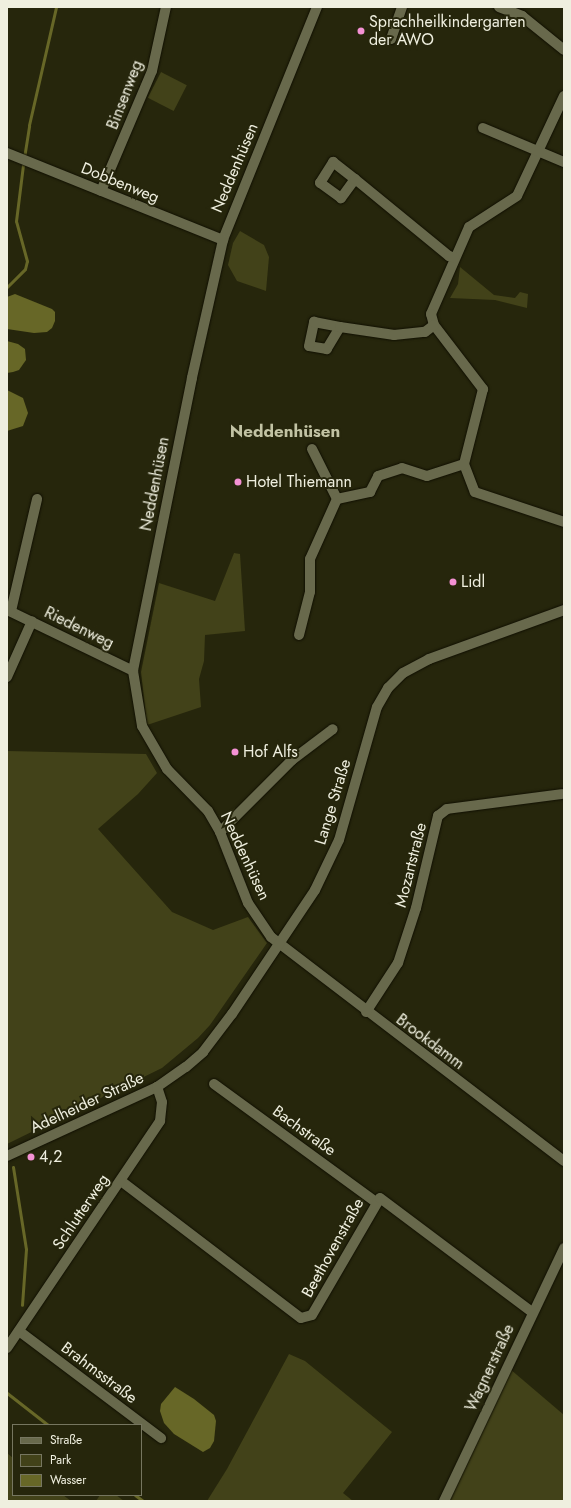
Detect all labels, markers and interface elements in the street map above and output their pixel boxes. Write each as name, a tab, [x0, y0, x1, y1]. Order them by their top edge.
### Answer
place label: Sprachheilkindergarten der AWO	[369, 12, 526, 50]
marker: Sprachheilkindergarten der AWO	[356, 26, 366, 36]
street label: Binsenweg	[103, 58, 147, 132]
street label: Neddenhüsen	[208, 120, 262, 216]
street label: Dobbenweg	[78, 159, 162, 207]
district label: Neddenhüsen	[230, 422, 340, 442]
street label: Neddenhüsen	[136, 435, 174, 533]
place label: Hotel Thiemann	[246, 472, 352, 492]
marker: Hotel Thiemann	[233, 477, 243, 487]
place label: Lidl	[461, 572, 485, 592]
marker: Lidl	[448, 577, 458, 587]
street label: Riedenweg	[41, 603, 117, 653]
place label: Hof Alfs	[243, 742, 298, 762]
marker: Hof Alfs	[230, 747, 240, 757]
street label: Lange Straße	[311, 757, 355, 847]
street label: Neddenhüsen	[216, 809, 274, 903]
street label: Mozartstraße	[391, 821, 431, 909]
street label: Brookdamm	[392, 1010, 468, 1074]
street label: Adelheider Straße	[27, 1068, 147, 1138]
street label: Bachstraße	[269, 1102, 339, 1160]
place label: 4,2	[39, 1147, 62, 1167]
marker: 4,2	[26, 1152, 36, 1162]
street label: Schlutterweg	[49, 1171, 113, 1253]
street label: Beethovenstraße	[298, 1195, 368, 1301]
street label: Wagnerstraße	[461, 1321, 519, 1415]
street label: Brahmsstraße	[57, 1338, 141, 1408]
legend	[12, 1424, 142, 1496]
text: Straße	[50, 1431, 82, 1449]
text: Park	[50, 1451, 71, 1469]
text: Wasser	[50, 1471, 86, 1489]

